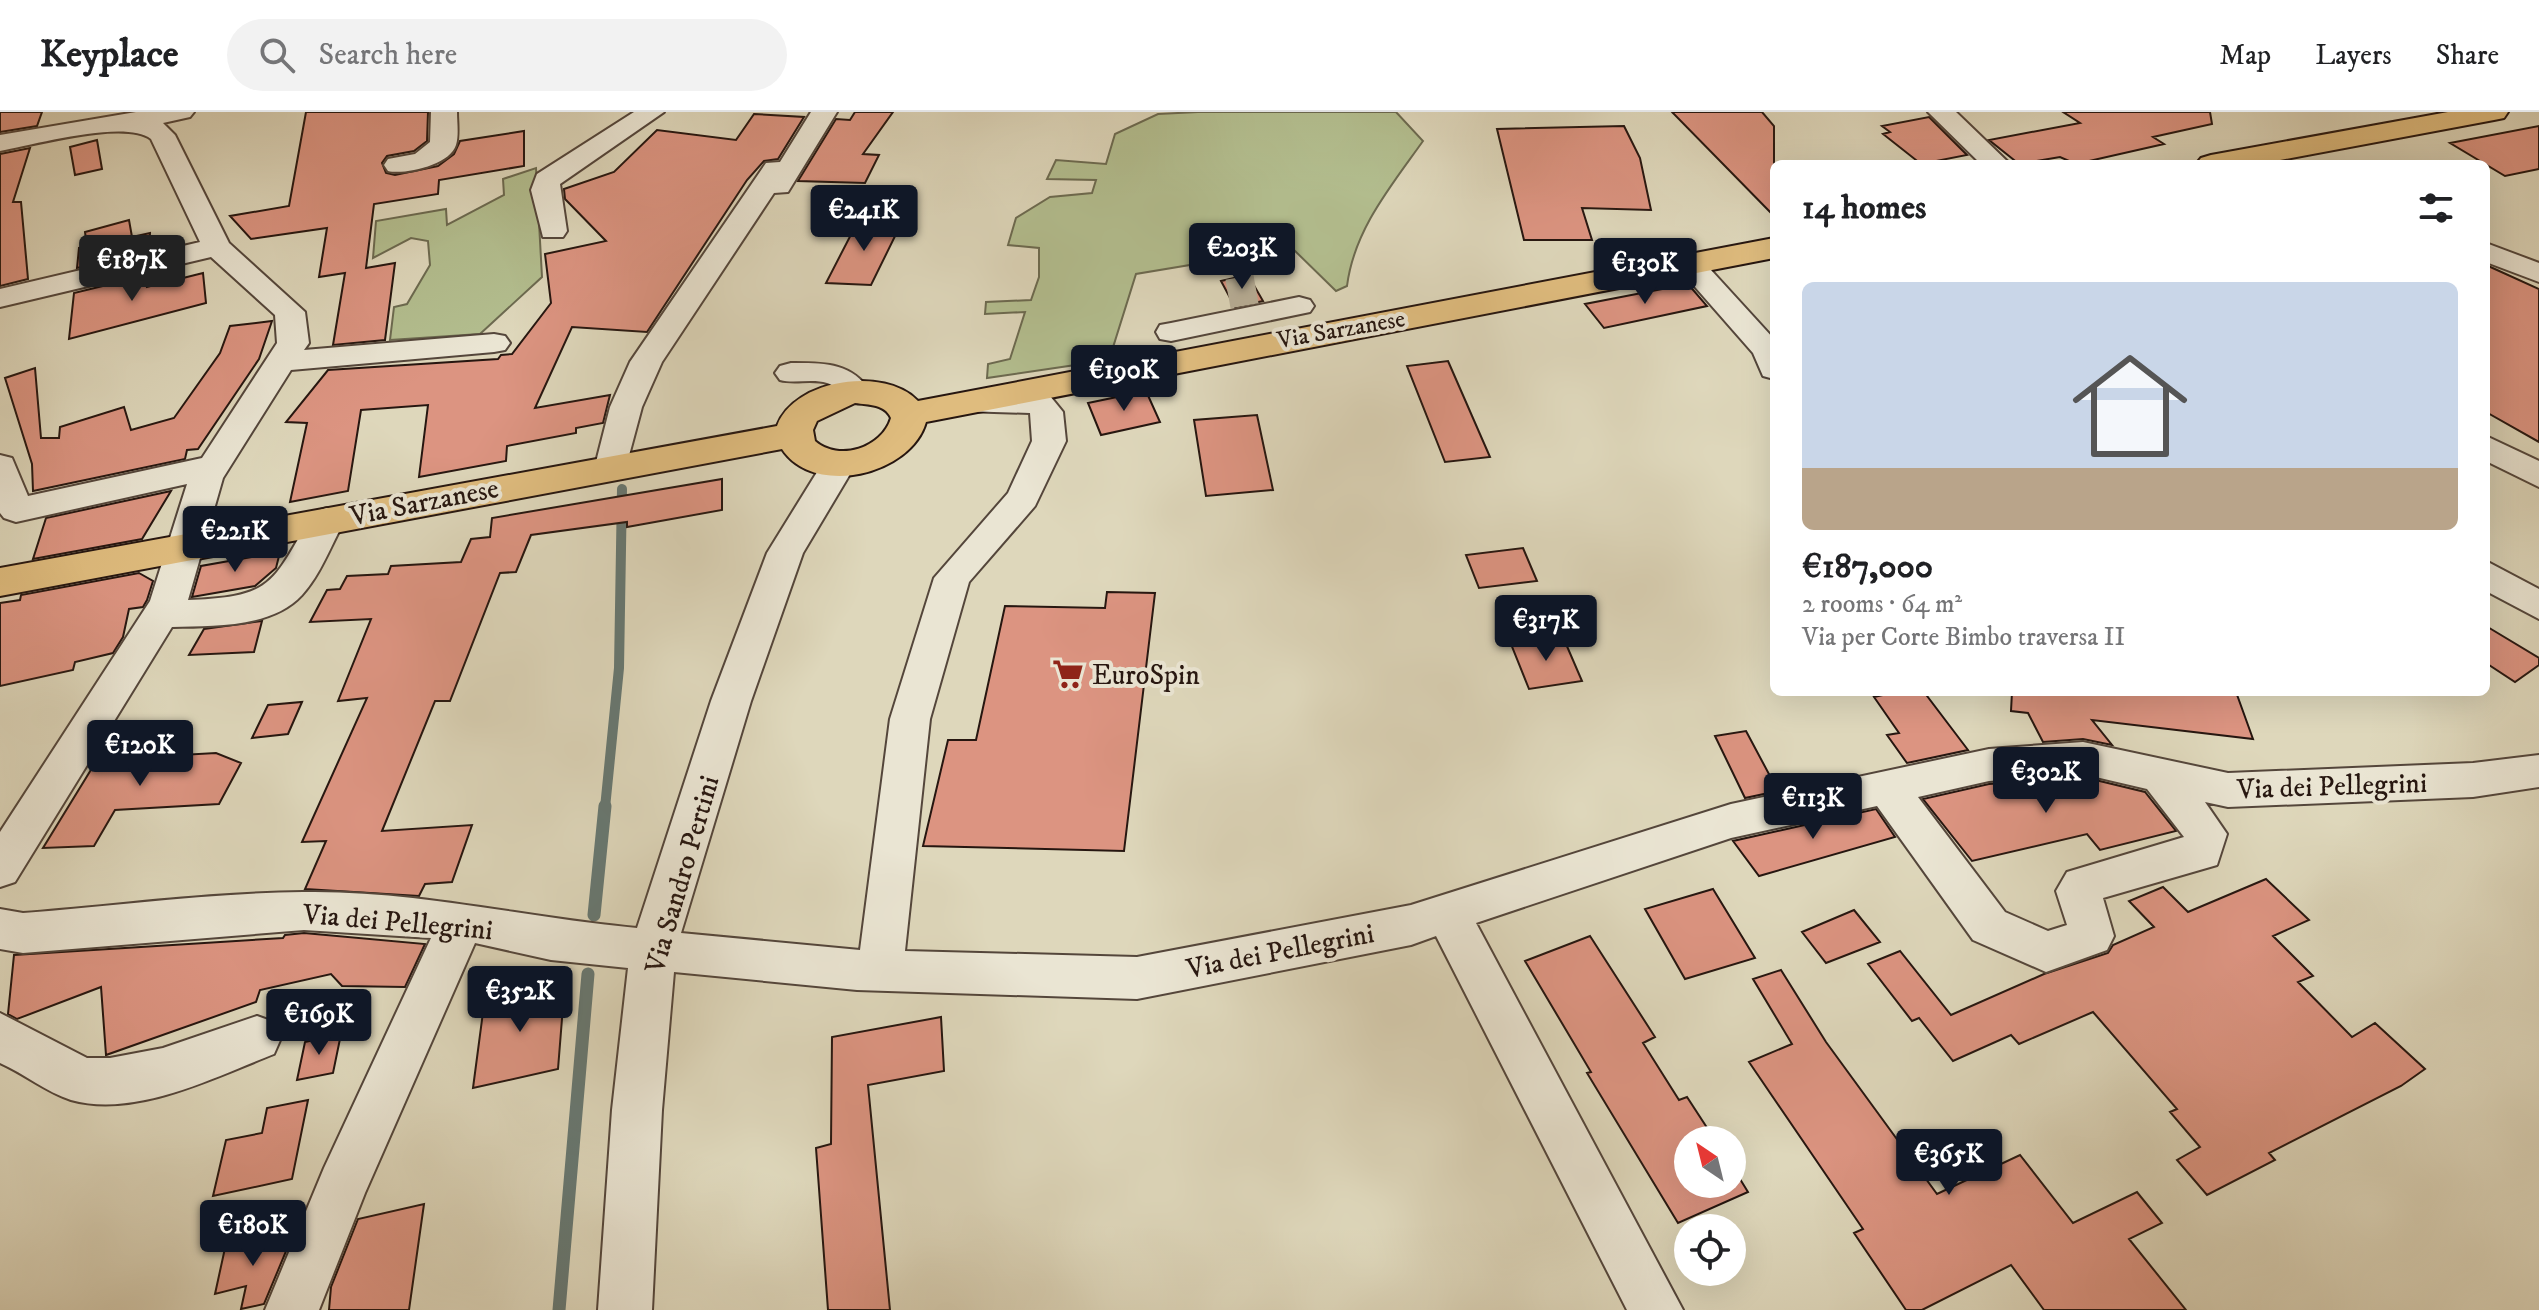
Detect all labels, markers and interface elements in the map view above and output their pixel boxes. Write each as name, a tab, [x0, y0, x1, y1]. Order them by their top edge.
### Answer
search box	[227, 19, 787, 91]
text: Keyplace	[40, 31, 179, 79]
icon: search	[255, 33, 299, 77]
text: Search here	[319, 37, 457, 74]
text: Map	[2220, 38, 2271, 73]
text: Layers	[2315, 38, 2392, 73]
text: Share	[2436, 38, 2499, 73]
pin: €241K	[808, 185, 920, 253]
icon: filters	[2414, 186, 2458, 230]
text: 14 homes	[1802, 187, 1926, 229]
text: €241K	[829, 194, 899, 227]
pin: €203K	[1186, 223, 1298, 291]
text: €203K	[1207, 232, 1277, 265]
pin: €187K	[76, 235, 188, 303]
pin: €130K	[1589, 238, 1701, 306]
text: €187K	[97, 244, 167, 277]
text: €130K	[1612, 247, 1678, 280]
street label: Via Sarzanese	[1274, 304, 1407, 356]
icon: home	[2058, 334, 2202, 478]
pin: €190K	[1068, 345, 1180, 413]
text: €190K	[1089, 354, 1159, 387]
street label: Via Sarzanese	[346, 471, 502, 534]
pin: €221K	[179, 506, 291, 574]
text: €221K	[201, 515, 269, 548]
text: €187,000	[1802, 546, 1933, 588]
text: 2 rooms · 64 m²	[1802, 588, 1962, 621]
pin: €317K	[1490, 595, 1602, 663]
text: €317K	[1513, 604, 1579, 637]
text: Via per Corte Bimbo traversa II	[1802, 621, 2125, 654]
supermarket icon: EuroSpin	[1051, 657, 1085, 691]
place label: EuroSpin	[1092, 658, 1200, 693]
pin: €120K	[84, 720, 196, 788]
text: €120K	[105, 729, 175, 762]
pin: €302K	[1990, 747, 2102, 815]
text: €302K	[2011, 756, 2081, 789]
street label: Via dei Pellegrini	[2235, 766, 2428, 807]
street label: Via Sandro Pertini	[637, 772, 727, 978]
pin: €113K	[1757, 773, 1869, 841]
text: €113K	[1782, 782, 1844, 815]
street label: Via dei Pellegrini	[301, 897, 494, 948]
street label: Via dei Pellegrini	[1183, 916, 1377, 987]
pin: €352K	[464, 966, 576, 1034]
text: €352K	[486, 975, 554, 1008]
pin: €169K	[263, 989, 375, 1057]
text: €169K	[284, 998, 354, 1031]
north arrow	[1674, 1126, 1746, 1198]
map controls	[1674, 1126, 1746, 1286]
pin: €365K	[1893, 1129, 2005, 1197]
text: €365K	[1914, 1138, 1984, 1171]
pin: €180K	[197, 1200, 309, 1268]
text: €180K	[218, 1209, 288, 1242]
button: locate	[1674, 1214, 1746, 1286]

